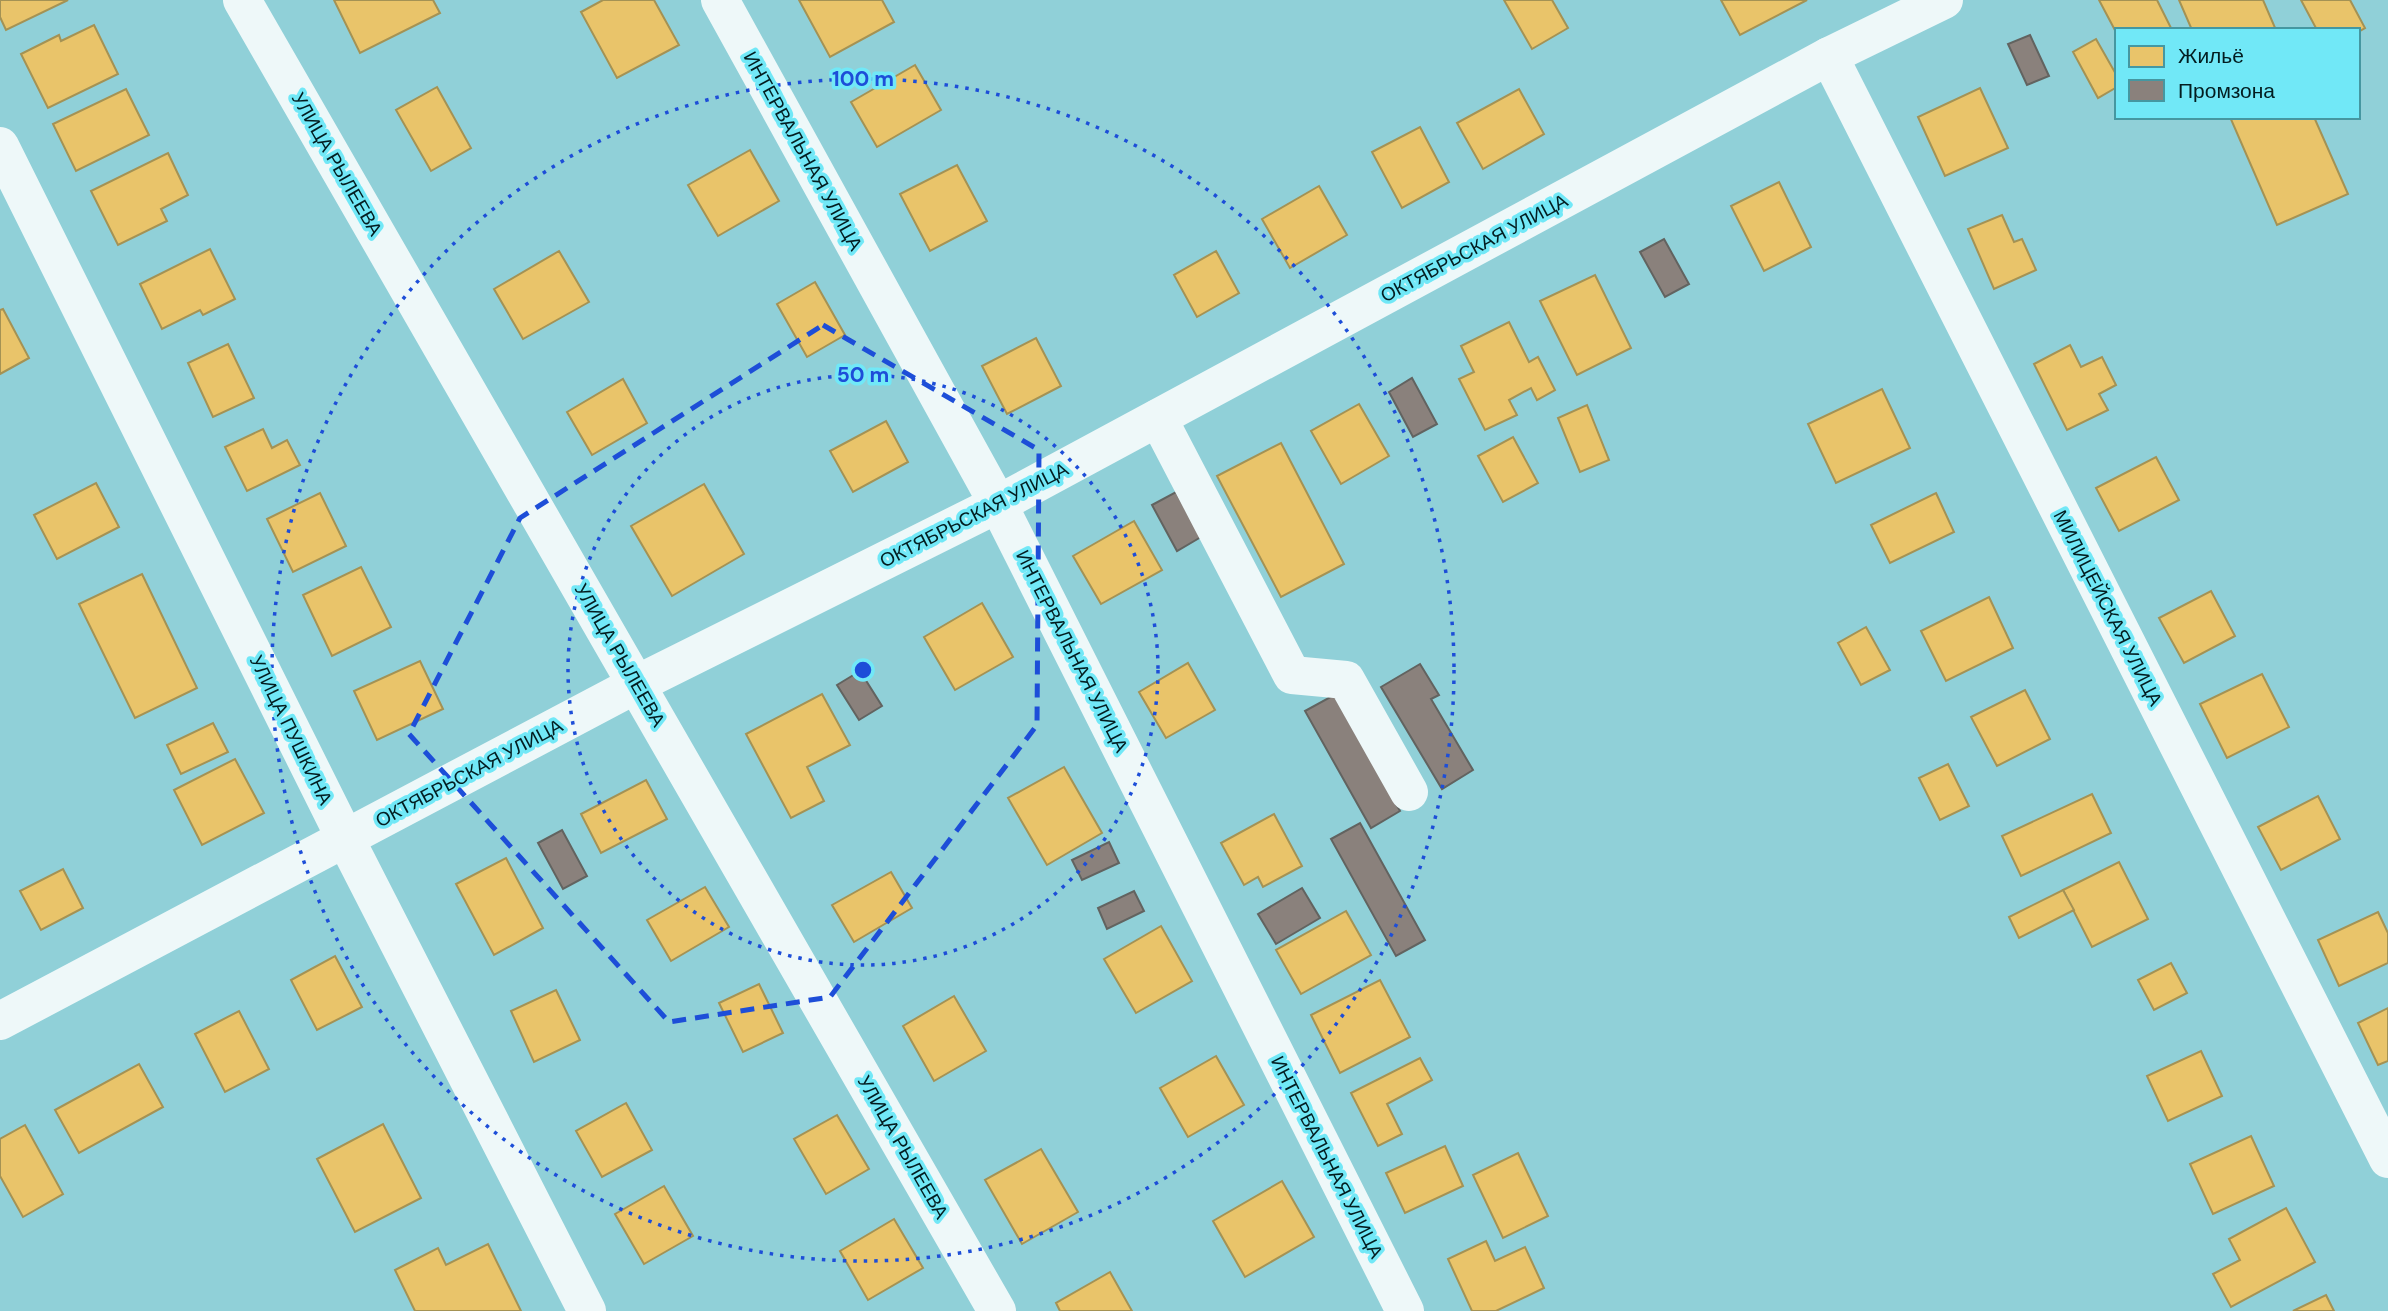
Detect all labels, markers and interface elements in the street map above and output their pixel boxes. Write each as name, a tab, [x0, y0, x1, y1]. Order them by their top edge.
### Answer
legend	[2115, 28, 2360, 119]
text: Жильё	[2178, 42, 2244, 70]
street label: ИНТЕРВАЛЬНАЯ УЛИЦА	[738, 47, 868, 255]
text: 100 m	[832, 65, 894, 93]
text: Промзона	[2178, 77, 2275, 105]
street label: УЛИЦА РЫЛЕЕВА	[286, 88, 388, 240]
street label: ОКТЯБРЬСКАЯ УЛИЦА	[1376, 188, 1572, 308]
text: 50 m	[837, 361, 889, 389]
street label: ОКТЯБРЬСКАЯ УЛИЦА	[875, 456, 1073, 573]
street label: МИЛИЦЕЙСКАЯ УЛИЦА	[2048, 506, 2168, 710]
street label: ИНТЕРВАЛЬНАЯ УЛИЦА	[1010, 546, 1134, 757]
street label: УЛИЦА РЫЛЕЕВА	[569, 579, 671, 731]
street label: УЛИЦА ПУШКИНА	[244, 651, 338, 809]
centre of rings	[851, 658, 875, 682]
street label: ОКТЯБРЬСКАЯ УЛИЦА	[371, 713, 567, 833]
street label: ИНТЕРВАЛЬНАЯ УЛИЦА	[1265, 1052, 1389, 1263]
street label: УЛИЦА РЫЛЕЕВА	[852, 1071, 954, 1223]

